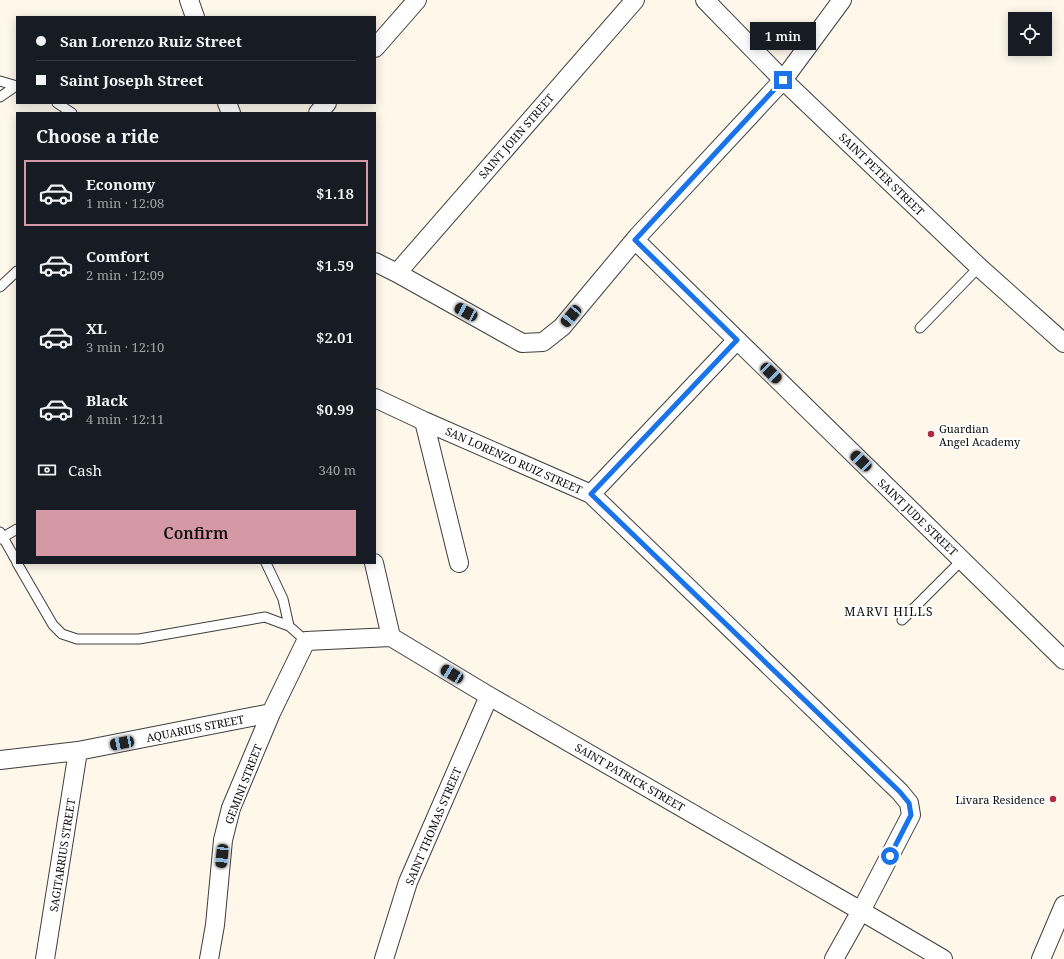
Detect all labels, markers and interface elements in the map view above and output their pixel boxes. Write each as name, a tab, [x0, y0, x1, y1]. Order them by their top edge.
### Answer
map controls	[1008, 12, 1052, 56]
button: locate	[1008, 12, 1052, 56]
callout: 1 min	[750, 22, 816, 50]
text: 1 min	[765, 27, 801, 45]
text: San Lorenzo Ruiz Street	[60, 31, 242, 51]
text: Saint Joseph Street	[60, 70, 203, 90]
route end	[774, 71, 792, 89]
street label: SAINT JOHN STREET	[475, 90, 557, 182]
text: Choose a ride	[36, 124, 159, 148]
street label: SAINT PETER STREET	[836, 129, 928, 219]
text: Economy	[86, 174, 155, 194]
icon: car	[38, 175, 74, 211]
text: $1.18	[316, 183, 354, 203]
text: 1 min · 12:08	[86, 194, 164, 212]
text: Comfort	[86, 246, 149, 266]
icon: car	[38, 247, 74, 283]
text: $1.59	[316, 255, 354, 275]
text: 2 min · 12:09	[86, 266, 164, 284]
car	[453, 301, 479, 323]
car	[559, 303, 583, 329]
text: XL	[86, 318, 107, 338]
icon: car	[38, 319, 74, 355]
text: $2.01	[316, 327, 354, 347]
text: 3 min · 12:10	[86, 338, 164, 356]
car	[758, 360, 784, 386]
text: Black	[86, 390, 128, 410]
icon: car	[38, 391, 74, 427]
text: $0.99	[316, 399, 354, 419]
text: 4 min · 12:11	[86, 410, 164, 428]
place label: Guardian Angel Academy	[939, 421, 1021, 449]
street label: SAN LORENZO RUIZ STREET	[443, 423, 585, 497]
marker: Guardian Angel Academy	[926, 429, 936, 439]
car	[848, 448, 874, 474]
icon: cash	[36, 459, 58, 481]
text: Cash	[68, 460, 102, 480]
text: 340 m	[319, 461, 356, 479]
street label: SAINT JUDE STREET	[875, 475, 961, 559]
button: Confirm	[36, 510, 356, 556]
district label: MARVI HILLS	[844, 603, 934, 620]
car	[439, 663, 465, 685]
street label: AQUARIUS STREET	[145, 711, 245, 745]
car	[109, 735, 135, 751]
street label: SAINT PATRICK STREET	[572, 739, 688, 815]
street label: GEMINI STREET	[221, 742, 265, 826]
street label: SAINT THOMAS STREET	[401, 765, 465, 887]
place label: Livara Residence	[955, 792, 1045, 807]
marker: Livara Residence	[1048, 794, 1058, 804]
street label: SAGITARRIUS STREET	[46, 797, 78, 913]
car	[215, 843, 229, 869]
route start	[881, 847, 899, 865]

